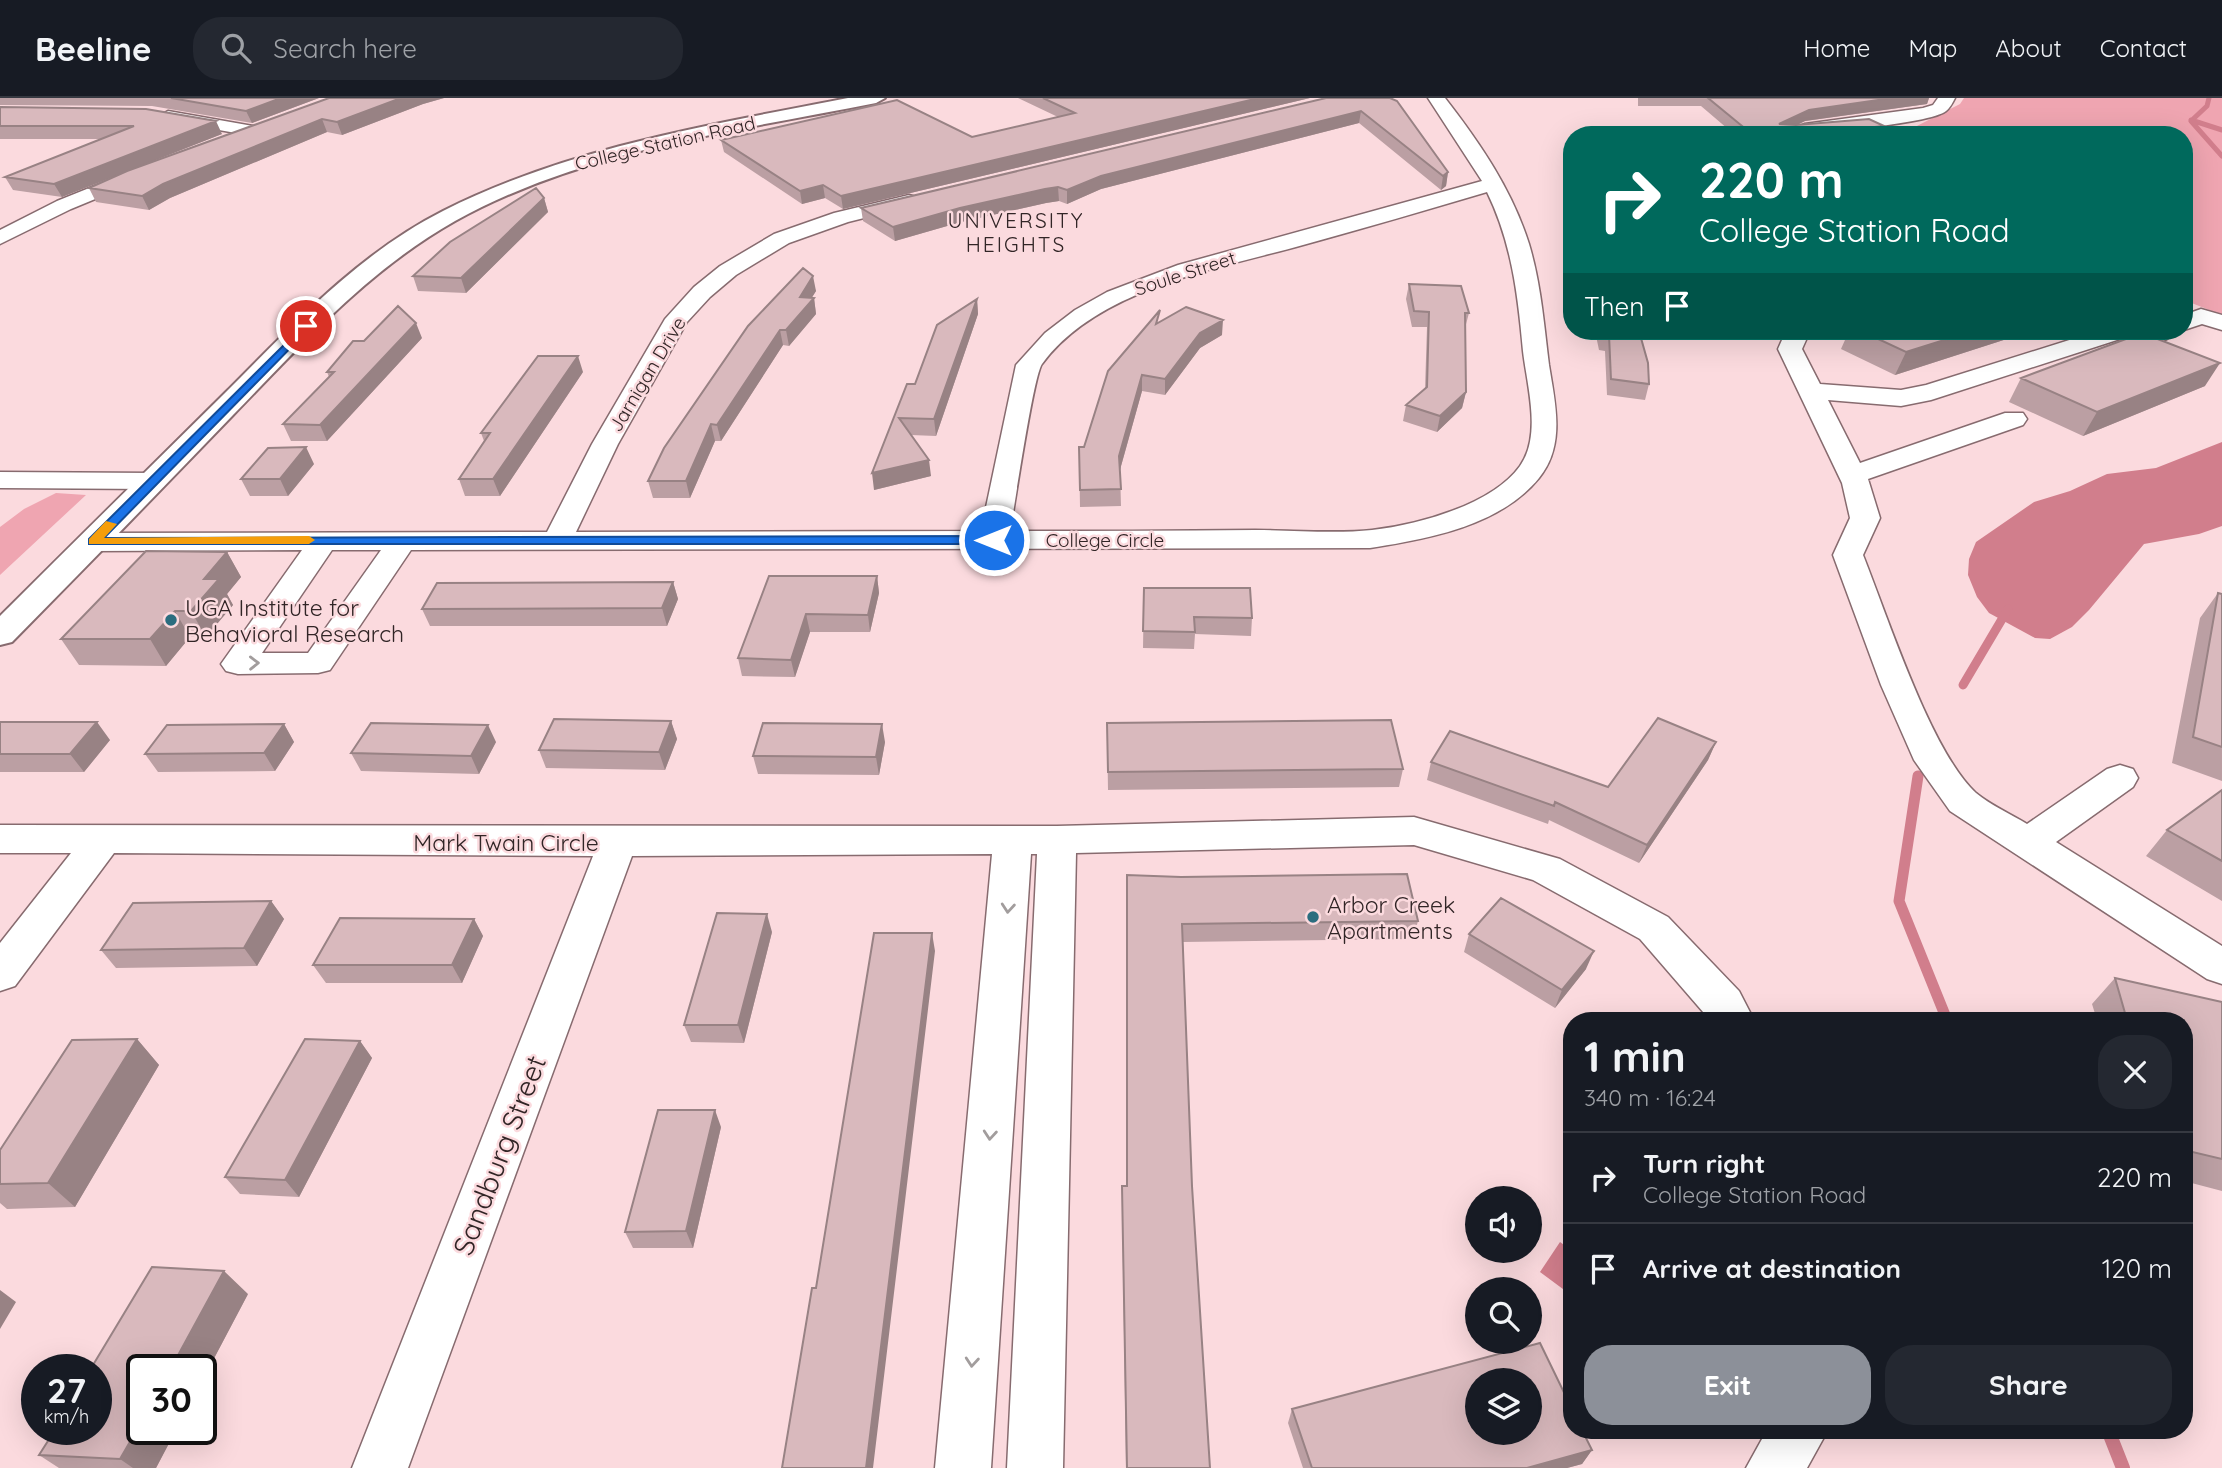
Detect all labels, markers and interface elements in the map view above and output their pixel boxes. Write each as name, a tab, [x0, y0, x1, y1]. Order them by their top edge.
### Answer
search box	[193, 17, 683, 80]
text: Beeline	[35, 28, 151, 69]
icon: search	[217, 29, 255, 67]
text: Search here	[273, 32, 417, 65]
text: Home	[1803, 33, 1870, 63]
text: Map	[1908, 33, 1957, 63]
text: About	[1995, 33, 2062, 63]
text: Contact	[2100, 33, 2187, 63]
street label: College Station Road	[572, 111, 758, 175]
text: 220 m	[1699, 149, 1844, 210]
icon: right	[1584, 154, 1675, 245]
district label: UNIVERSITY HEIGHTS	[947, 207, 1085, 257]
text: College Station Road	[1699, 210, 2010, 250]
street label: Soule Street	[1131, 245, 1239, 301]
icon: arrive	[1658, 287, 1696, 325]
text: Then	[1584, 290, 1644, 323]
pin	[276, 296, 336, 356]
icon: arrive	[287, 307, 325, 345]
street label: Jarnigan Drive	[603, 312, 691, 436]
position arrow	[957, 503, 1031, 577]
street label: College Circle	[1046, 528, 1164, 552]
place label: UGA Institute for Behavioral Research	[185, 593, 404, 648]
marker: UGA Institute for Behavioral Research	[163, 612, 179, 628]
one-way arrow	[249, 656, 260, 671]
street label: Mark Twain Circle	[413, 828, 599, 857]
place label: Arbor Creek Apartments	[1327, 890, 1455, 945]
one-way arrow	[1000, 903, 1015, 914]
marker: Arbor Creek Apartments	[1305, 909, 1321, 925]
text: 1 min	[1584, 1030, 1686, 1083]
button: close	[2098, 1035, 2172, 1109]
street label: Sandburg Street	[445, 1050, 553, 1260]
text: 340 m · 16:24	[1584, 1083, 1716, 1112]
one-way arrow	[983, 1130, 998, 1141]
text: Turn right	[1643, 1147, 1765, 1180]
icon: right	[1584, 1159, 1622, 1197]
text: 220 m	[2097, 1161, 2172, 1194]
text: College Station Road	[1643, 1180, 1866, 1209]
map controls	[1465, 1186, 1542, 1445]
button: sound	[1465, 1186, 1542, 1263]
icon: arrive	[1584, 1250, 1622, 1288]
text: Arrive at destination	[1643, 1252, 1901, 1285]
text: 120 m	[2102, 1252, 2172, 1285]
button: search	[1465, 1277, 1542, 1354]
button: Exit	[1584, 1345, 1871, 1425]
button: Share	[1885, 1345, 2172, 1425]
speed limit sign: 30	[126, 1354, 217, 1445]
one-way arrow	[965, 1356, 980, 1367]
text: 27	[47, 1368, 86, 1412]
button: layers	[1465, 1368, 1542, 1445]
text: km/h	[44, 1405, 89, 1428]

